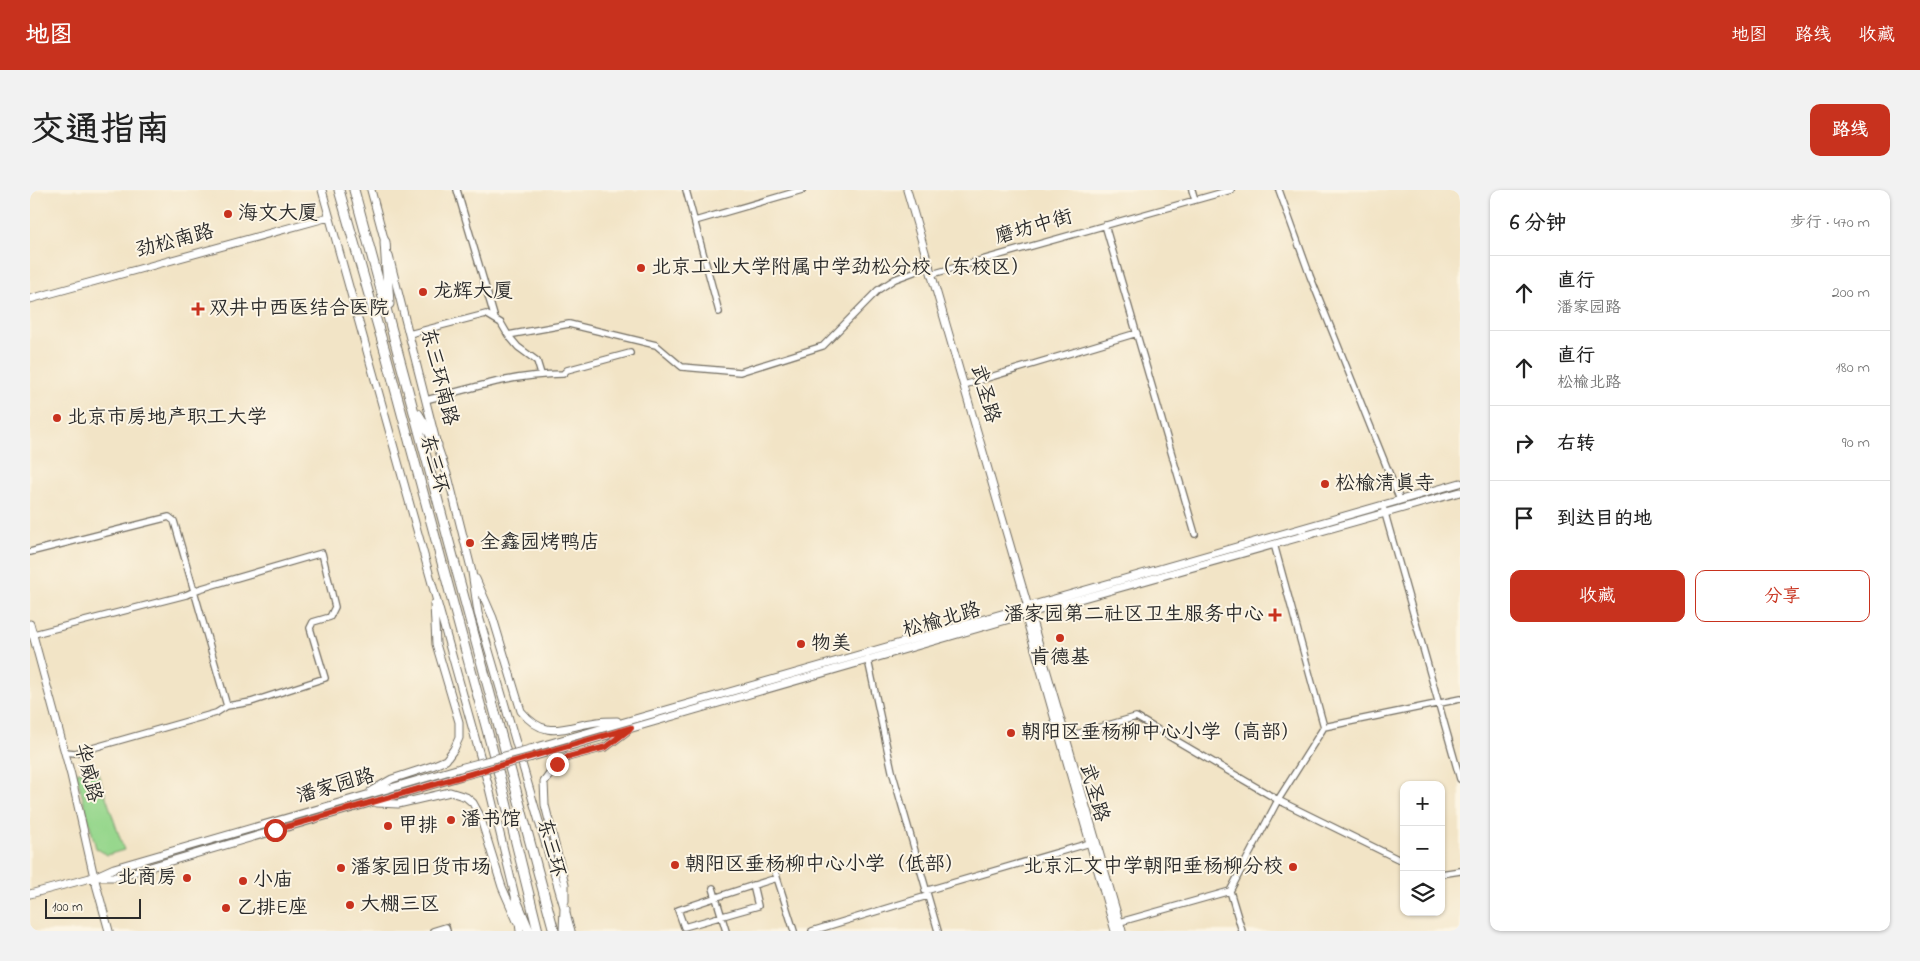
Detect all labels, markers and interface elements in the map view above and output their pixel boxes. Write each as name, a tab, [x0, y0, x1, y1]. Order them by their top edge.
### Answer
text: 地图	[25, 19, 73, 54]
text: 地图	[1731, 23, 1767, 49]
text: 路线	[1795, 23, 1831, 49]
text: 收藏	[1859, 23, 1895, 49]
button: 路线	[1810, 104, 1890, 156]
text: 交通指南	[30, 106, 170, 157]
place label: 海文大厦	[238, 200, 318, 229]
street label: 磨坊中街	[992, 203, 1076, 253]
marker: 海文大厦	[222, 208, 234, 220]
text: 6 分钟	[1510, 209, 1567, 239]
text: 步行 · 470 m	[1790, 211, 1870, 235]
street label: 劲松南路	[133, 217, 218, 266]
place label: 北京工业大学附属中学劲松分校（东校区）	[651, 254, 1031, 283]
marker: 北京工业大学附属中学劲松分校（东校区）	[635, 262, 647, 274]
text: 直行	[1557, 268, 1595, 295]
place label: 龙辉大厦	[433, 278, 513, 307]
icon: ahead	[1510, 279, 1538, 307]
text: 200 m	[1832, 281, 1870, 305]
marker: 龙辉大厦	[417, 286, 429, 298]
place label: 双井中西医结合医院	[209, 295, 389, 324]
text: 潘家园路	[1557, 296, 1621, 320]
marker: 双井中西医结合医院	[191, 302, 205, 316]
street label: 东三环南路	[412, 325, 464, 430]
text: 直行	[1557, 343, 1595, 370]
icon: ahead	[1510, 354, 1538, 382]
text: 180 m	[1836, 356, 1870, 380]
street label: 武圣路	[962, 361, 1006, 428]
text: 松榆北路	[1557, 371, 1621, 395]
place label: 北京市房地产职工大学	[67, 404, 267, 433]
marker: 北京市房地产职工大学	[51, 412, 63, 424]
icon: right	[1510, 429, 1538, 457]
street label: 东三环	[411, 431, 455, 497]
text: 右转	[1557, 431, 1595, 458]
text: 90 m	[1842, 431, 1870, 455]
place label: 松榆清真寺	[1335, 470, 1435, 499]
marker: 松榆清真寺	[1319, 478, 1331, 490]
icon: arrive	[1510, 504, 1538, 532]
text: 到达目的地	[1557, 506, 1652, 533]
place label: 全鑫园烤鸭店	[480, 529, 600, 558]
marker: 全鑫园烤鸭店	[464, 537, 476, 549]
button: 收藏	[1510, 570, 1685, 622]
button: 分享	[1695, 570, 1870, 622]
street label: 松榆北路	[900, 596, 985, 646]
place label: 潘家园第二社区卫生服务中心	[1004, 601, 1264, 630]
marker: 潘家园第二社区卫生服务中心	[1268, 608, 1282, 622]
place label: 物美	[811, 630, 851, 659]
marker: 肯德基	[1054, 632, 1066, 644]
marker: 物美	[795, 638, 807, 650]
place label: 肯德基	[1030, 644, 1090, 673]
place label: 朝阳区垂杨柳中心小学（高部）	[1021, 719, 1301, 748]
marker: 朝阳区垂杨柳中心小学（高部）	[1005, 727, 1017, 739]
street label: 华威路	[66, 740, 109, 807]
route end	[546, 753, 569, 776]
street label: 武圣路	[1071, 760, 1115, 827]
street label: 潘家园路	[294, 762, 379, 812]
map controls	[1400, 781, 1445, 916]
button: +	[1400, 781, 1445, 826]
place label: 潘书馆	[461, 806, 521, 835]
place label: 甲排	[398, 812, 438, 841]
marker: 潘书馆	[445, 814, 457, 826]
street label: 东三环	[528, 815, 572, 881]
route start	[264, 819, 287, 842]
marker: 甲排	[382, 820, 394, 832]
button: −	[1400, 826, 1445, 871]
place label: 朝阳区垂杨柳中心小学（低部）	[685, 851, 965, 880]
place label: 北京汇文中学朝阳垂杨柳分校	[1023, 853, 1283, 882]
place label: 潘家园旧货市场	[351, 854, 491, 883]
marker: 朝阳区垂杨柳中心小学（低部）	[669, 859, 681, 871]
marker: 北京汇文中学朝阳垂杨柳分校	[1287, 861, 1299, 873]
marker: 潘家园旧货市场	[335, 862, 347, 874]
place label: 北商房	[117, 864, 177, 893]
place label: 小庙	[253, 867, 293, 896]
button: layers	[1400, 871, 1445, 916]
marker: 北商房	[181, 872, 193, 884]
marker: 小庙	[237, 875, 249, 887]
place label: 大棚三区	[360, 891, 440, 920]
place label: 乙排E座	[236, 894, 308, 923]
scale bar	[45, 896, 141, 919]
text: 100 m	[52, 897, 83, 918]
marker: 大棚三区	[344, 899, 356, 911]
marker: 乙排E座	[220, 902, 232, 914]

